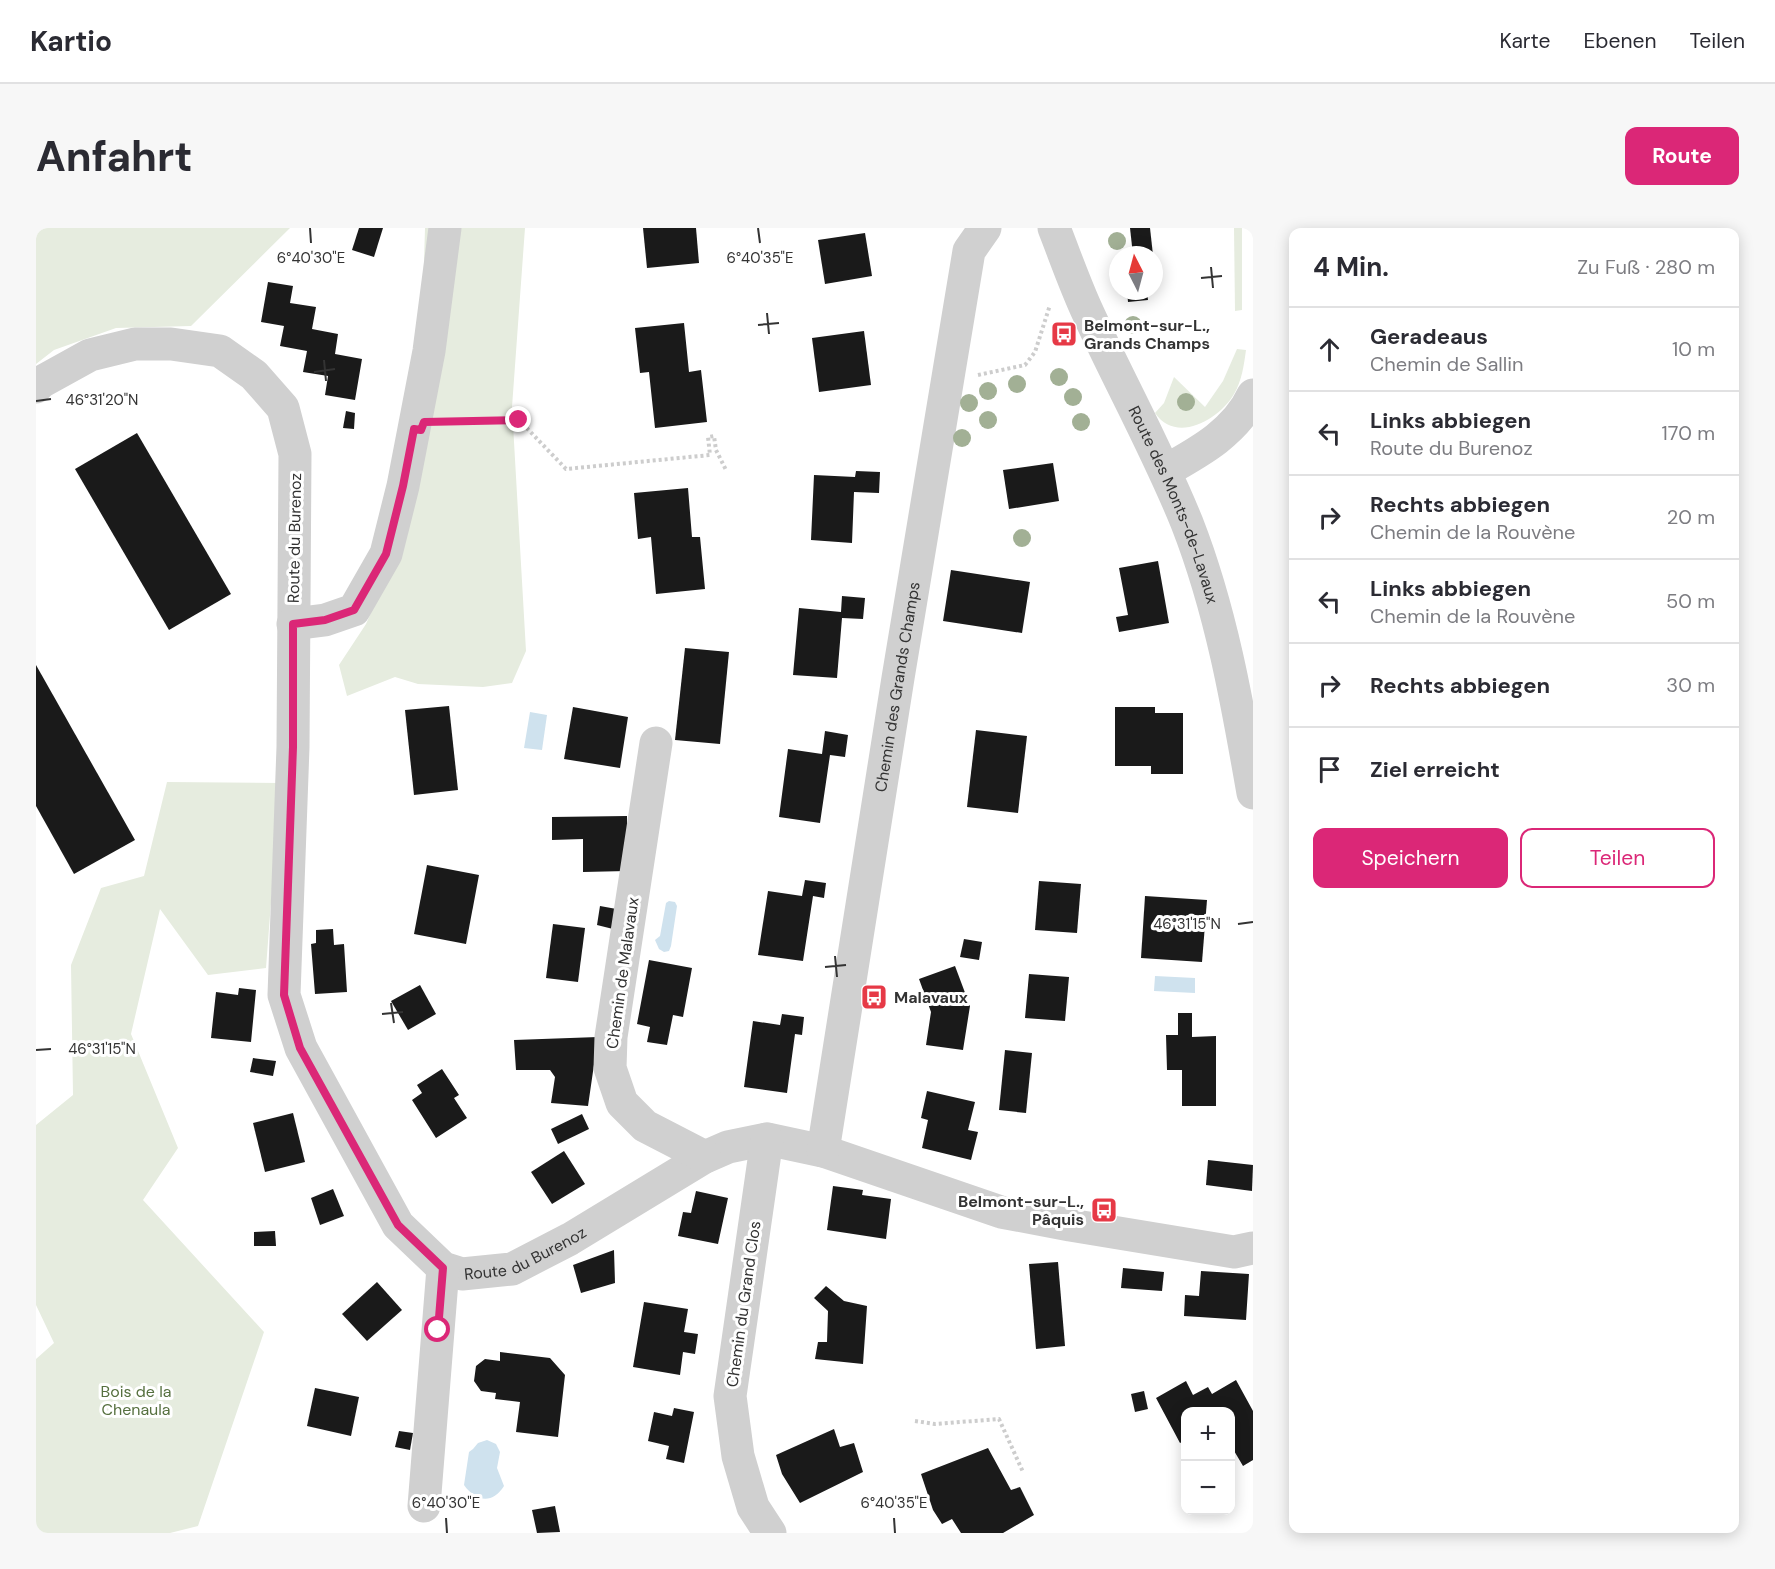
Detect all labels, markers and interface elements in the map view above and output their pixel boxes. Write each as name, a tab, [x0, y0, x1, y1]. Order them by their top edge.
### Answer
text: Kartio	[30, 23, 112, 60]
text: Karte	[1500, 27, 1550, 55]
text: Ebenen	[1583, 27, 1656, 55]
text: Teilen	[1689, 27, 1745, 55]
button: Route	[1625, 127, 1739, 185]
text: Anfahrt	[36, 129, 192, 184]
north arrow	[1109, 246, 1163, 300]
text: 6°40'30"E	[277, 248, 345, 268]
text: 6°40'35"E	[727, 248, 793, 268]
text: 4 Min.	[1313, 250, 1389, 284]
text: Zu Fuß · 280 m	[1577, 254, 1715, 280]
place label: Belmont-sur-L., Grands Champs	[1084, 315, 1210, 354]
bus stop icon: Belmont-sur-L., Grands Champs	[1049, 319, 1079, 349]
text: Geradeaus	[1370, 322, 1488, 351]
icon: ahead	[1313, 333, 1346, 366]
text: 10 m	[1672, 336, 1715, 362]
text: Chemin de Sallin	[1370, 351, 1524, 377]
text: 46°31'20"N	[66, 390, 138, 410]
street label: Route des Monts-de-Lavaux	[1124, 402, 1223, 606]
route end	[505, 406, 531, 432]
text: Links abbiegen	[1370, 406, 1531, 435]
icon: left	[1313, 417, 1346, 450]
text: 170 m	[1662, 420, 1715, 446]
text: Route du Burenoz	[1370, 435, 1533, 461]
street label: Route du Burenoz	[283, 473, 306, 603]
text: Rechts abbiegen	[1370, 490, 1550, 519]
icon: right	[1313, 501, 1346, 534]
text: 20 m	[1667, 504, 1715, 530]
text: Chemin de la Rouvène	[1370, 519, 1575, 545]
text: Links abbiegen	[1370, 574, 1531, 603]
street label: Chemin des Grands Champs	[870, 580, 925, 794]
icon: left	[1313, 585, 1346, 618]
text: 50 m	[1666, 588, 1715, 614]
text: Chemin de la Rouvène	[1370, 603, 1575, 629]
icon: right	[1313, 669, 1346, 702]
text: Rechts abbiegen	[1370, 671, 1550, 700]
text: 30 m	[1666, 672, 1715, 698]
icon: arrive	[1313, 753, 1346, 786]
text: Ziel erreicht	[1370, 755, 1500, 784]
button: Speichern	[1313, 828, 1508, 888]
button: Teilen	[1520, 828, 1715, 888]
street label: Chemin de Malavaux	[601, 896, 644, 1050]
text: 46°31'15"N	[1153, 914, 1221, 934]
bus stop icon: Malavaux	[859, 982, 889, 1012]
place label: Malavaux	[894, 987, 968, 1008]
text: 46°31'15"N	[68, 1039, 136, 1059]
place label: Belmont-sur-L., Pâquis	[958, 1191, 1084, 1230]
bus stop icon: Belmont-sur-L., Pâquis	[1089, 1195, 1119, 1225]
street label: Chemin du Grand Clos	[721, 1220, 766, 1388]
street label: Route du Burenoz	[463, 1222, 590, 1285]
route start	[424, 1316, 450, 1342]
park label: Bois de la Chenaula	[101, 1381, 171, 1420]
map controls	[1181, 1407, 1235, 1515]
button: +	[1181, 1407, 1235, 1461]
button: −	[1181, 1461, 1235, 1515]
text: 6°40'30"E	[412, 1493, 480, 1513]
text: 6°40'35"E	[861, 1493, 927, 1513]

